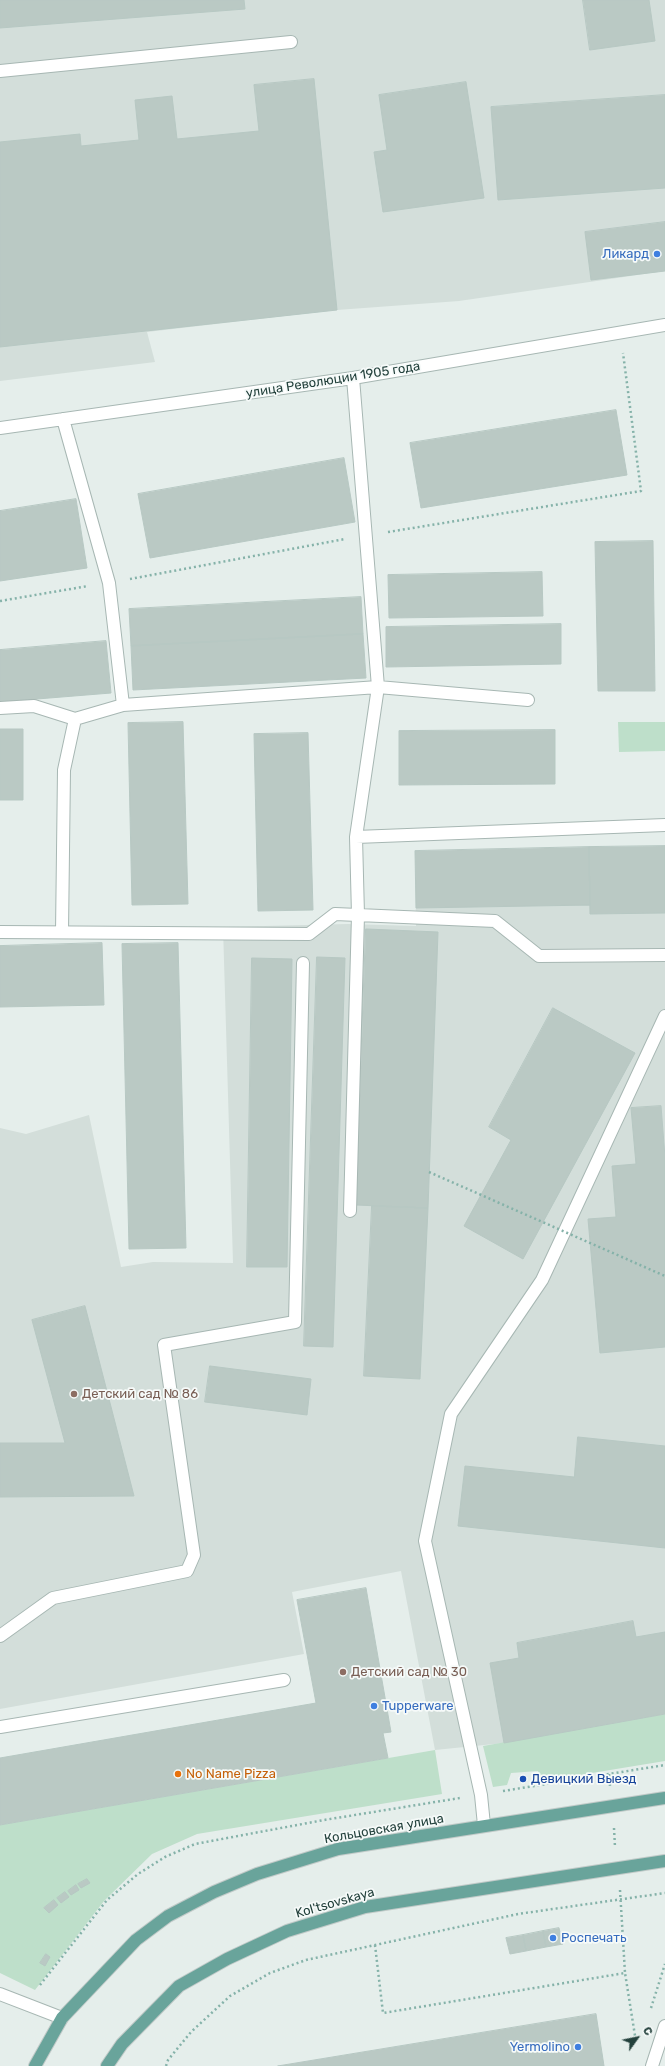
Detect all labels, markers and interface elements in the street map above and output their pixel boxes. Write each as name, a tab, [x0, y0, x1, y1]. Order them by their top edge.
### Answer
place label: Ликард	[602, 246, 649, 262]
marker: Ликард	[652, 249, 662, 259]
street label: улица Революции 1905 года	[245, 359, 421, 401]
place label: Детский сад № 86	[82, 1386, 198, 1402]
marker: Детский сад № 86	[69, 1389, 79, 1399]
place label: Детский сад № 30	[351, 1664, 467, 1680]
marker: Детский сад № 30	[338, 1667, 348, 1677]
place label: Tupperware	[382, 1698, 454, 1714]
marker: Tupperware	[369, 1701, 379, 1711]
place label: No Name Pizza	[186, 1766, 276, 1782]
marker: No Name Pizza	[173, 1769, 183, 1779]
place label: Девицкий Выезд	[531, 1771, 636, 1787]
marker: Девицкий Выезд	[518, 1774, 528, 1784]
street label: Кольцовская улица	[323, 1811, 445, 1847]
street label: Kol'tsovskaya	[294, 1884, 376, 1922]
place label: Роспечать	[561, 1930, 626, 1946]
marker: Роспечать	[548, 1933, 558, 1943]
north arrow	[617, 2018, 657, 2058]
text: С	[640, 2024, 655, 2038]
place label: Yermolino	[510, 2039, 570, 2055]
marker: Yermolino	[573, 2042, 583, 2052]

